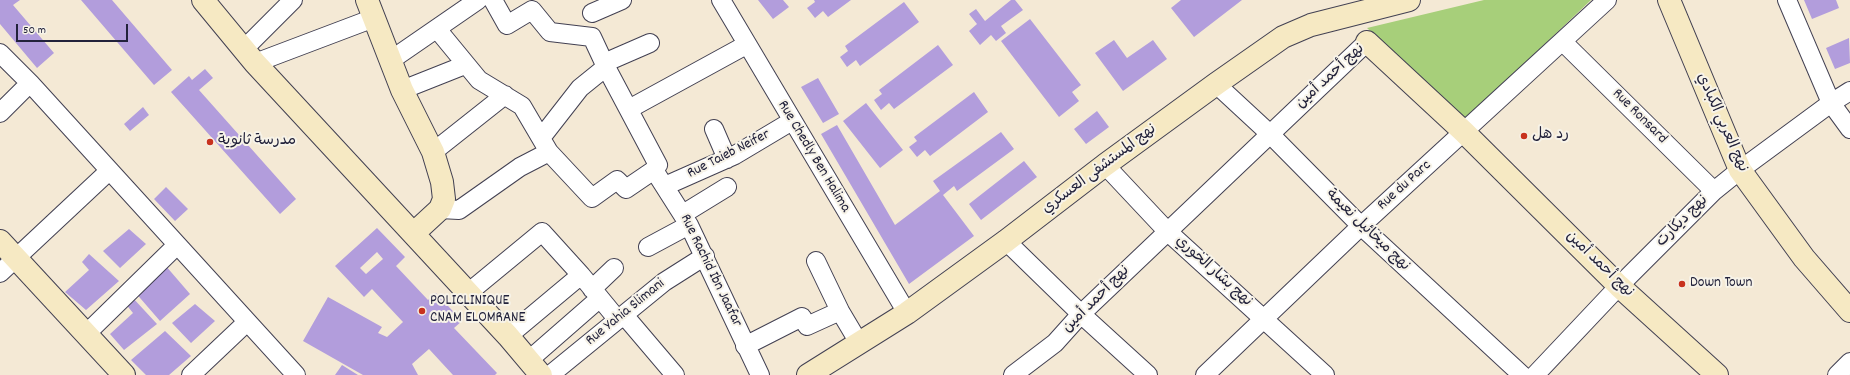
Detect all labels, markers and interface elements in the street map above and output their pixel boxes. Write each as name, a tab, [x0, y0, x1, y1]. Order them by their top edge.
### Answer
scale bar	[18, 16, 130, 42]
text: 50 m	[23, 22, 46, 39]
street label: نهج أحمد أمين	[1293, 41, 1369, 113]
street label: نهج العربي الكبادي	[1691, 71, 1751, 175]
street label: Rue Ronsard	[1608, 86, 1670, 148]
street label: Rue Chedly Ben Halima	[773, 98, 853, 216]
street label: نهج المستشفى العسكري	[1039, 121, 1161, 219]
street label: Rue Taieb Neifer	[685, 126, 773, 184]
place label: رد هل	[1532, 127, 1569, 145]
marker: رد هل	[1519, 131, 1529, 141]
place label: مدرسة ثانوية	[218, 133, 296, 151]
marker: مدرسة ثانوية	[205, 137, 215, 147]
street label: Rue du Parc	[1374, 157, 1436, 215]
street label: نهج ميخائيل نعيمة	[1321, 186, 1413, 276]
street label: نهج ديكارت	[1653, 192, 1713, 252]
street label: Rue Rachid Ibn Jaafar	[675, 212, 745, 330]
street label: نهج أحمد أمين	[1561, 228, 1637, 302]
street label: نهج بشار الخوري	[1171, 233, 1255, 311]
street label: نهج أحمد أمين	[1060, 263, 1134, 337]
place label: Down Town	[1690, 275, 1752, 293]
street label: Rue Yahia Slimani	[583, 276, 669, 350]
marker: Down Town	[1677, 279, 1687, 289]
place label: POLICLINIQUE CNAM ELOMRANE	[430, 293, 525, 328]
marker: POLICLINIQUE CNAM ELOMRANE	[417, 306, 427, 316]

